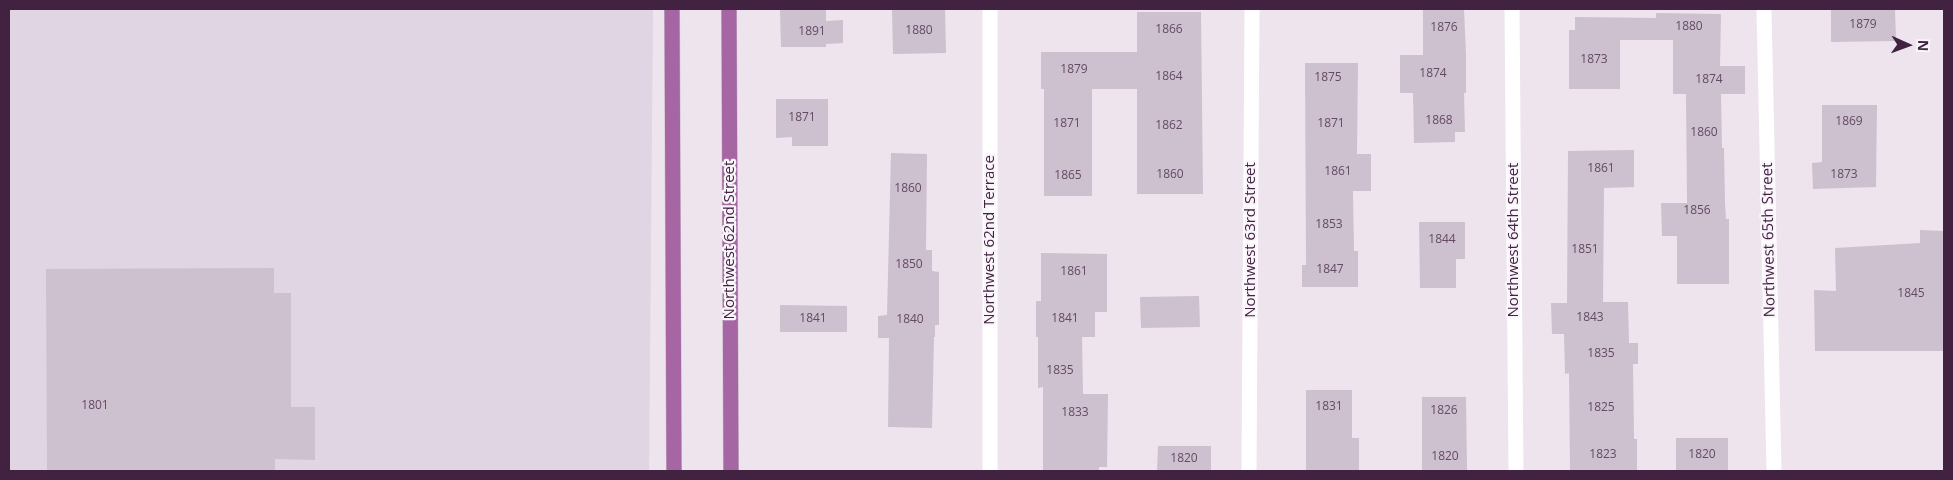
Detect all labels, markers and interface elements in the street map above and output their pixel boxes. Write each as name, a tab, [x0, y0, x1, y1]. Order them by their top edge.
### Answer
house number: 1879	[1849, 18, 1877, 32]
house number: 1880	[1675, 20, 1703, 34]
north arrow	[1883, 20, 1933, 70]
house number: 1876	[1430, 21, 1458, 35]
house number: 1866	[1155, 23, 1183, 37]
house number: 1880	[905, 24, 933, 38]
house number: 1891	[798, 25, 826, 39]
text: N	[1914, 40, 1933, 52]
house number: 1873	[1580, 53, 1608, 67]
house number: 1879	[1060, 63, 1088, 77]
house number: 1874	[1419, 67, 1447, 81]
house number: 1864	[1155, 70, 1183, 84]
house number: 1875	[1314, 71, 1342, 85]
house number: 1874	[1695, 73, 1723, 87]
house number: 1871	[788, 111, 816, 125]
house number: 1868	[1425, 114, 1453, 128]
house number: 1869	[1835, 115, 1863, 129]
house number: 1871	[1053, 117, 1081, 131]
house number: 1871	[1317, 117, 1345, 131]
house number: 1862	[1155, 119, 1183, 133]
house number: 1860	[1690, 126, 1718, 140]
street label: Northwest 62nd Terrace	[981, 155, 999, 325]
street label: Northwest 62nd Street	[721, 161, 739, 319]
street label: Northwest 63rd Street	[1242, 162, 1260, 318]
house number: 1861	[1587, 162, 1615, 176]
street label: Northwest 65th Street	[1759, 162, 1779, 318]
street label: Northwest 64th Street	[1505, 163, 1523, 317]
house number: 1861	[1324, 165, 1352, 179]
house number: 1860	[1156, 168, 1184, 182]
house number: 1873	[1830, 168, 1858, 182]
house number: 1865	[1054, 169, 1082, 183]
house number: 1860	[894, 182, 922, 196]
house number: 1856	[1683, 204, 1711, 218]
house number: 1853	[1315, 218, 1343, 232]
house number: 1844	[1428, 233, 1456, 247]
house number: 1851	[1571, 243, 1599, 257]
house number: 1850	[895, 258, 923, 272]
house number: 1847	[1316, 263, 1344, 277]
house number: 1861	[1060, 265, 1088, 279]
house number: 1845	[1897, 287, 1925, 301]
house number: 1843	[1576, 311, 1604, 325]
house number: 1841	[799, 312, 827, 326]
house number: 1841	[1051, 312, 1079, 326]
house number: 1840	[896, 313, 924, 327]
house number: 1835	[1587, 347, 1615, 361]
house number: 1835	[1046, 364, 1074, 378]
house number: 1801	[81, 399, 109, 413]
house number: 1831	[1315, 400, 1343, 414]
house number: 1825	[1587, 401, 1615, 415]
house number: 1826	[1430, 404, 1458, 418]
house number: 1833	[1061, 406, 1089, 420]
house number: 1823	[1589, 448, 1617, 462]
house number: 1820	[1688, 448, 1716, 462]
house number: 1820	[1431, 450, 1459, 464]
house number: 1820	[1170, 452, 1198, 466]

